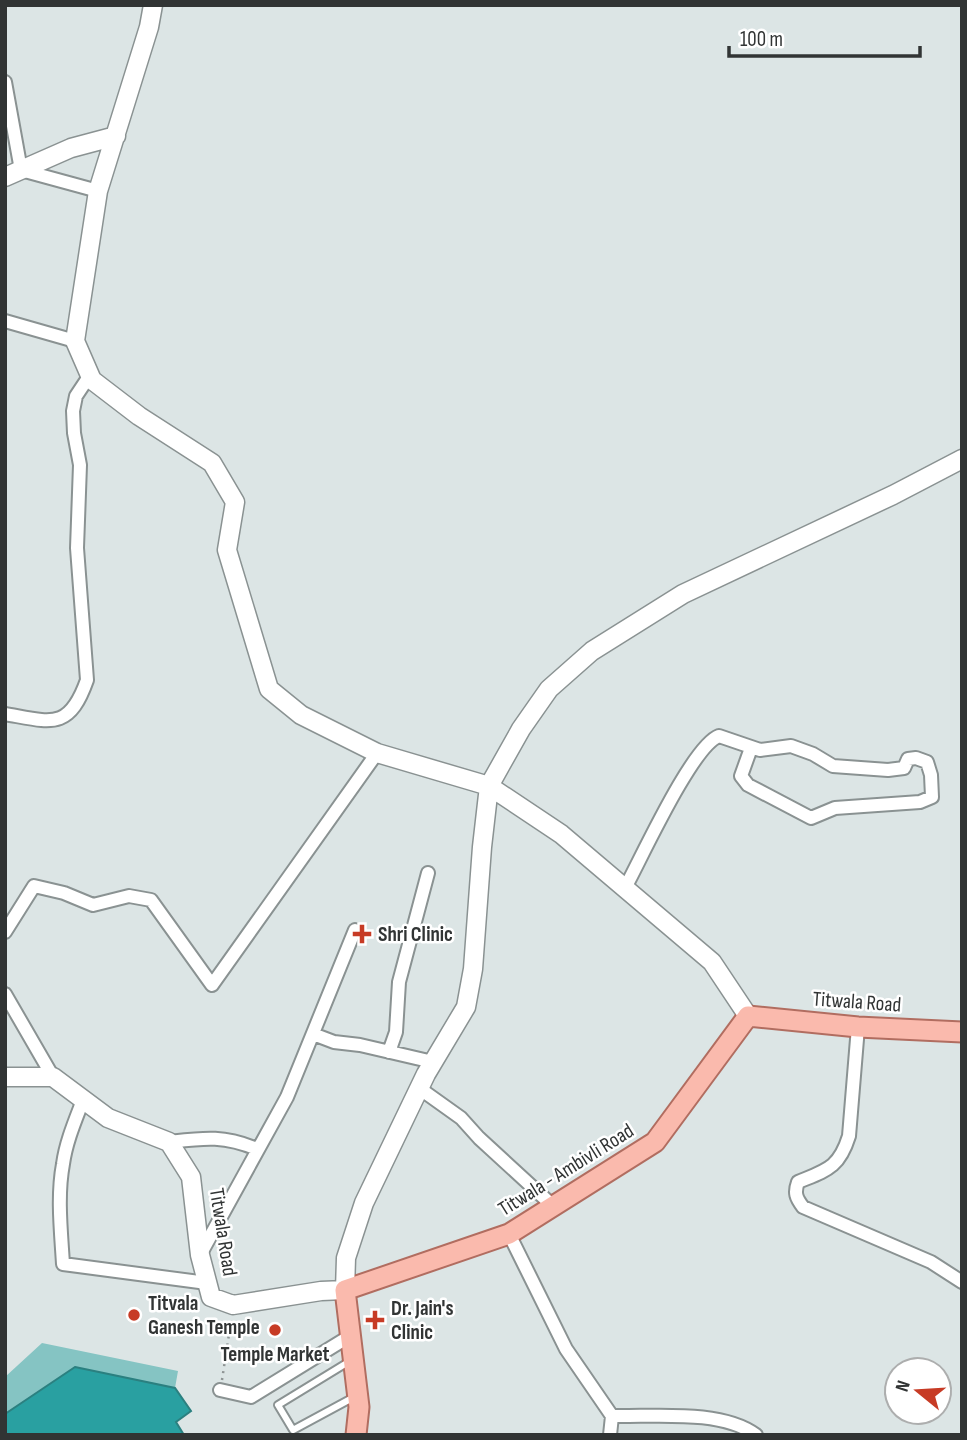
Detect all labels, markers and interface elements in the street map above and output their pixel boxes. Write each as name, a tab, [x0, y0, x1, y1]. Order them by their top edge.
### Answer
scale bar	[729, 14, 920, 58]
text: 100 m	[740, 27, 783, 52]
place label: Shri Clinic	[378, 922, 453, 947]
marker: Shri Clinic	[352, 924, 372, 944]
street label: Titwala Road	[812, 986, 902, 1018]
street label: Titwala - Ambivli Road	[494, 1118, 638, 1222]
street label: Titwala Road	[204, 1186, 242, 1278]
place label: Titvala Ganesh Temple	[148, 1291, 260, 1340]
place label: Dr. Jain's Clinic	[391, 1296, 453, 1345]
marker: Titvala Ganesh Temple	[126, 1307, 142, 1323]
marker: Dr. Jain's Clinic	[365, 1310, 385, 1330]
marker: Temple Market	[267, 1322, 283, 1338]
place label: Temple Market	[220, 1342, 330, 1367]
north arrow	[883, 1356, 953, 1426]
text: N	[891, 1378, 916, 1395]

